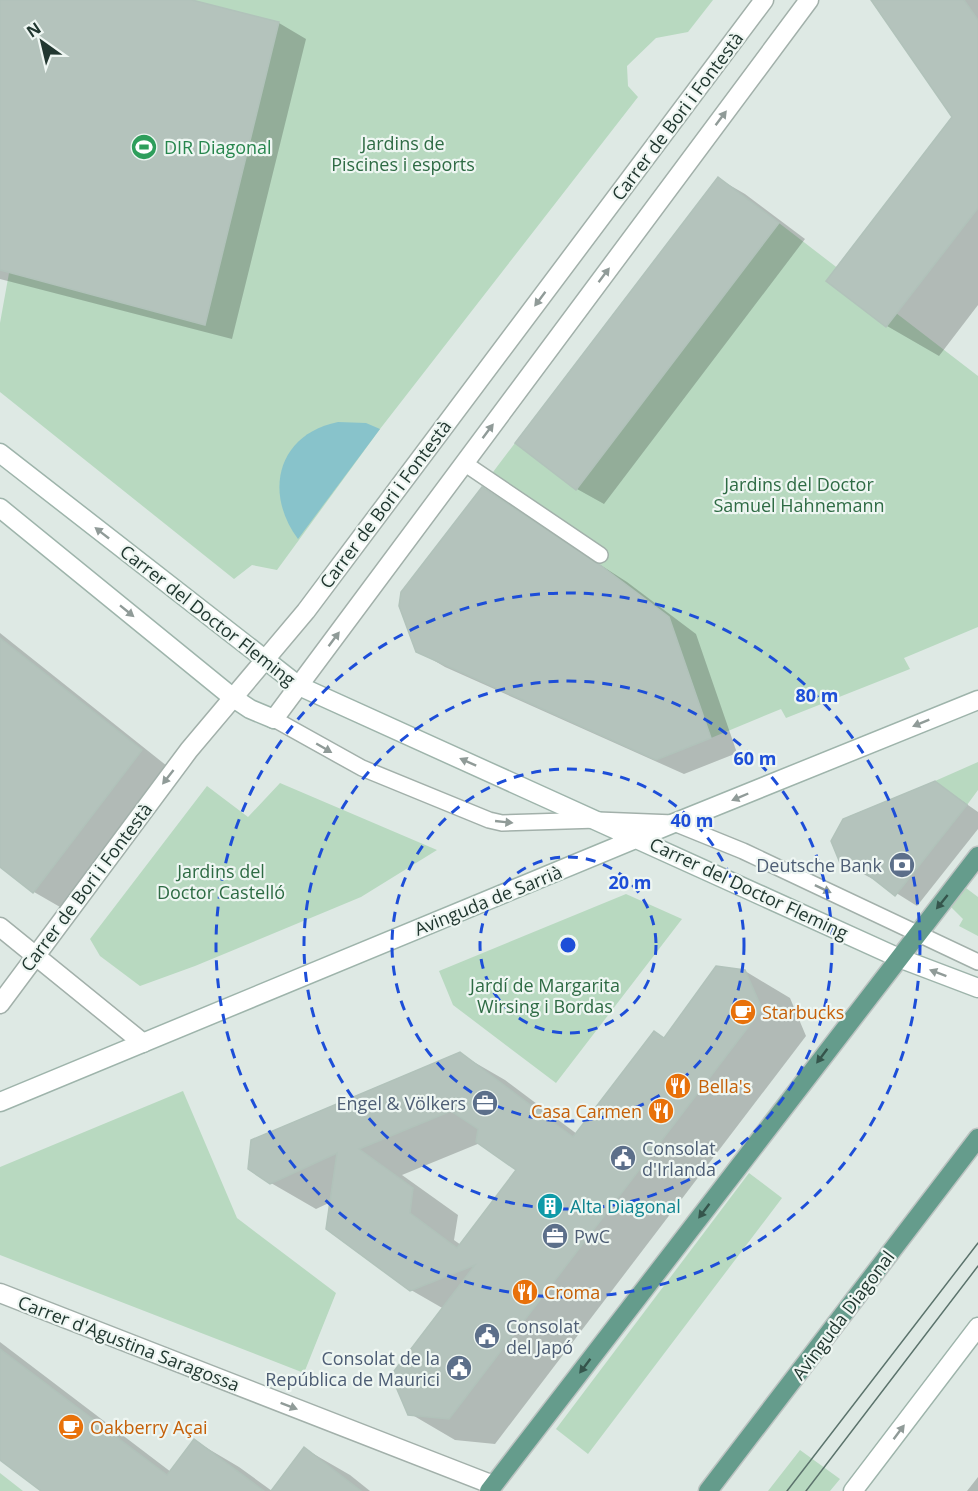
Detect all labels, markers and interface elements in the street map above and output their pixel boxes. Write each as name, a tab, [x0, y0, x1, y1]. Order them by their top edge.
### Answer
north arrow	[12, 12, 72, 72]
text: N	[22, 17, 45, 42]
street label: Carrer de Bori i Fontestà	[606, 27, 748, 205]
one-way arrow	[714, 111, 726, 126]
park label: Jardins de Piscines i esports	[331, 131, 475, 176]
sports icon: DIR Diagonal	[129, 132, 159, 162]
place label: DIR Diagonal	[164, 135, 272, 159]
one-way arrow	[598, 267, 610, 283]
one-way arrow	[534, 291, 546, 306]
street label: Carrer de Bori i Fontestà	[314, 415, 456, 593]
one-way arrow	[482, 424, 494, 440]
park label: Jardins del Doctor Samuel Hahnemann	[713, 472, 885, 517]
one-way arrow	[95, 527, 111, 539]
street label: Carrer del Doctor Fleming	[115, 539, 301, 691]
one-way arrow	[119, 605, 134, 617]
one-way arrow	[328, 631, 340, 646]
text: 80 m	[796, 683, 838, 707]
one-way arrow	[912, 719, 930, 728]
one-way arrow	[316, 743, 333, 753]
text: 60 m	[734, 746, 776, 770]
one-way arrow	[459, 758, 476, 767]
one-way arrow	[162, 769, 175, 785]
one-way arrow	[732, 792, 749, 801]
street label: Carrer de Bori i Fontestà	[15, 798, 157, 976]
text: 40 m	[671, 808, 713, 832]
one-way arrow	[495, 817, 514, 827]
street label: Carrer del Doctor Fleming	[646, 831, 852, 945]
bank icon: Deutsche Bank	[887, 850, 917, 880]
place label: Deutsche Bank	[756, 853, 883, 877]
park label: Jardins del Doctor Castelló	[157, 859, 285, 904]
street label: Avinguda de Sarrià	[411, 859, 565, 941]
text: 20 m	[609, 870, 651, 894]
one-way arrow	[815, 884, 832, 893]
one-way arrow	[936, 894, 949, 909]
centre of rings	[558, 935, 578, 955]
one-way arrow	[929, 968, 947, 978]
park label: Jardí de Margarita Wirsing i Bordas	[468, 973, 620, 1018]
cafe icon: Starbucks	[728, 997, 758, 1027]
place label: Starbucks	[762, 1000, 844, 1024]
one-way arrow	[817, 1048, 829, 1063]
restaurant icon: Bella's	[663, 1071, 693, 1101]
place label: Bella's	[698, 1074, 751, 1098]
office icon: Engel & Völkers	[470, 1088, 500, 1118]
place label: Engel & Völkers	[336, 1091, 466, 1115]
restaurant icon: Casa Carmen	[646, 1096, 676, 1126]
place label: Casa Carmen	[531, 1099, 642, 1123]
place label: Consolat d'Irlanda	[642, 1136, 716, 1181]
public building icon: Consolat d'Irlanda	[608, 1143, 638, 1173]
building icon: Alta Diagonal	[535, 1191, 565, 1221]
place label: Alta Diagonal	[570, 1194, 681, 1218]
one-way arrow	[698, 1203, 710, 1218]
office icon: PwC	[540, 1221, 570, 1251]
place label: PwC	[574, 1224, 610, 1248]
street label: Avinguda Diagonal	[786, 1245, 900, 1385]
restaurant icon: Croma	[510, 1277, 540, 1307]
place label: Croma	[544, 1280, 600, 1304]
street label: Carrer d'Agustina Saragossa	[15, 1290, 243, 1396]
place label: Consolat del Japó	[506, 1314, 580, 1359]
public building icon: Consolat del Japó	[472, 1321, 502, 1351]
place label: Consolat de la República de Maurici	[265, 1346, 440, 1391]
public building icon: Consolat de la República de Maurici	[444, 1353, 474, 1383]
one-way arrow	[580, 1358, 592, 1373]
one-way arrow	[280, 1402, 298, 1411]
cafe icon: Oakberry Açai	[56, 1412, 86, 1442]
place label: Oakberry Açai	[90, 1415, 208, 1439]
one-way arrow	[892, 1424, 904, 1439]

